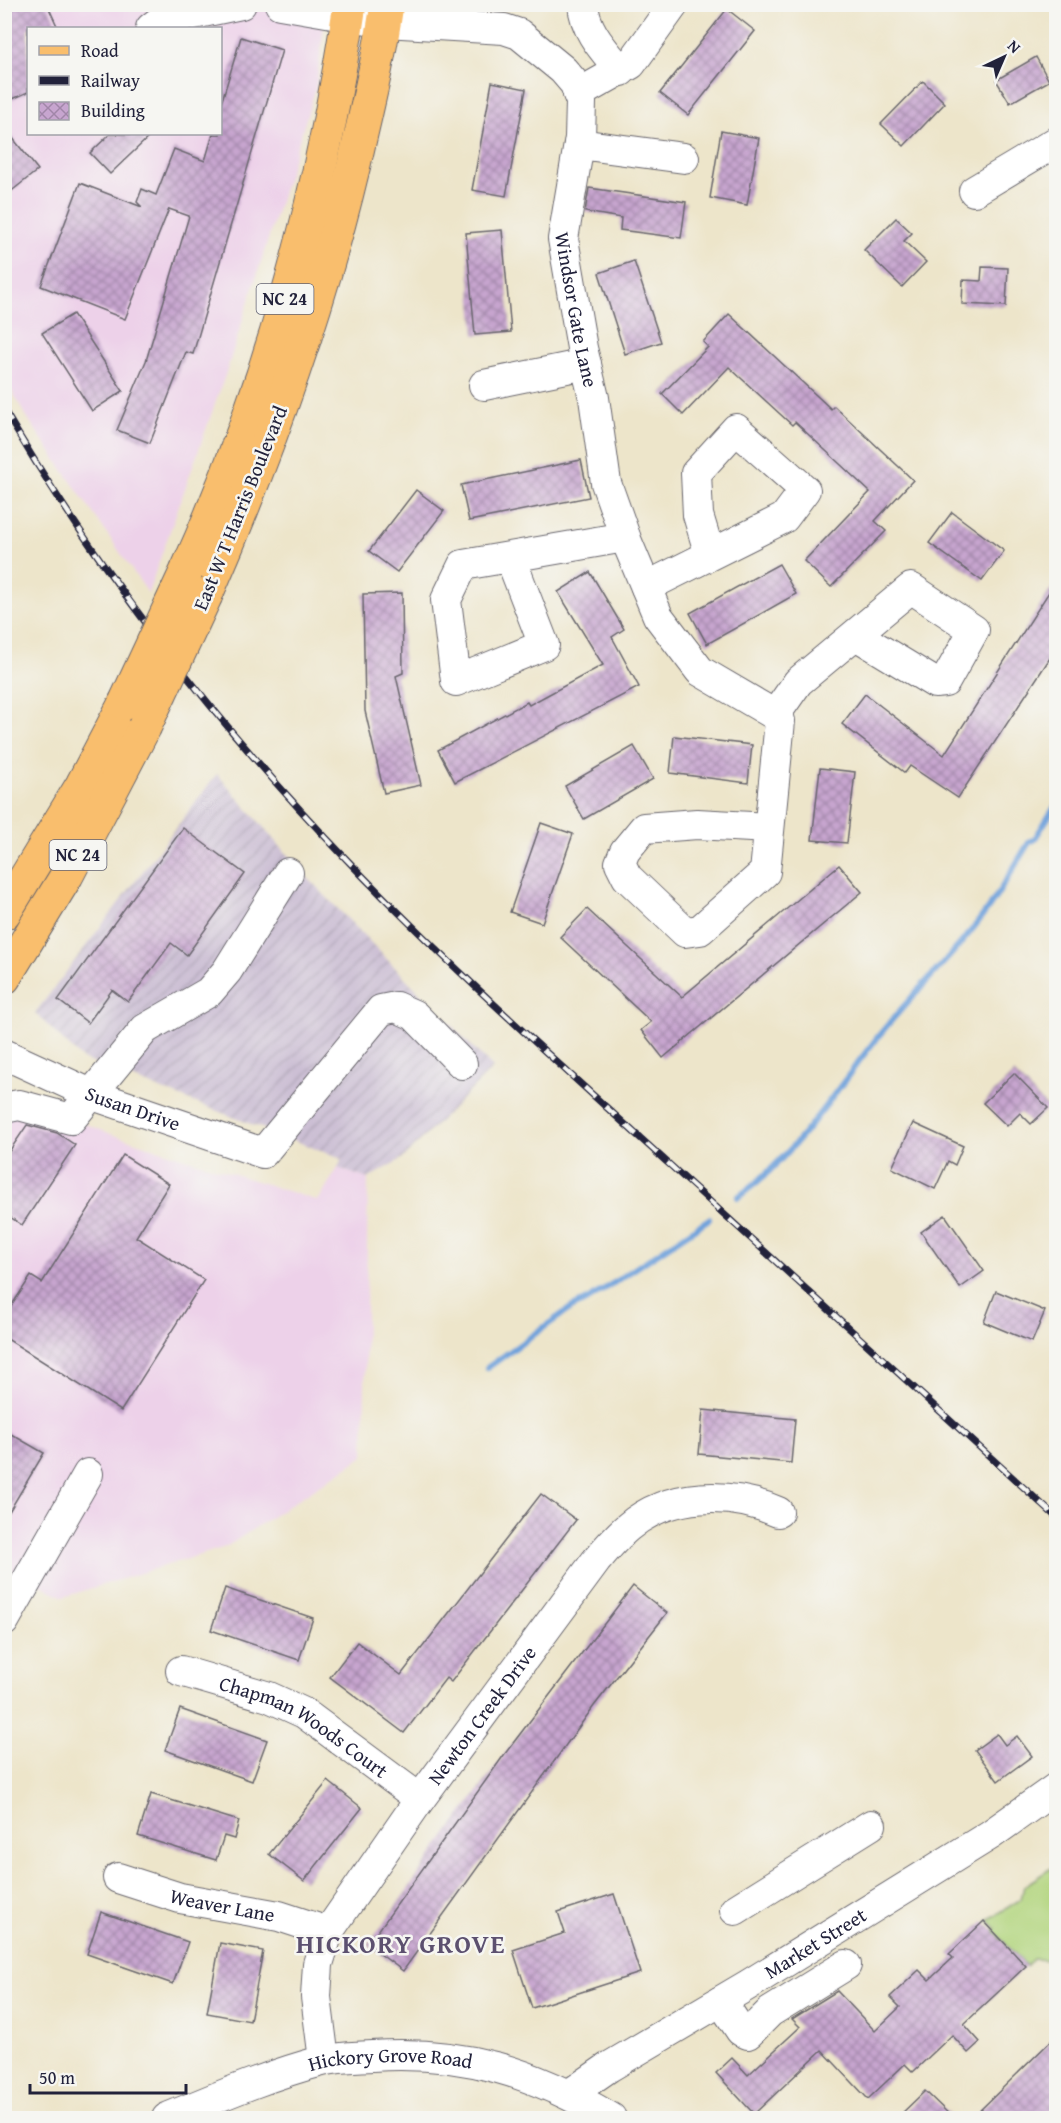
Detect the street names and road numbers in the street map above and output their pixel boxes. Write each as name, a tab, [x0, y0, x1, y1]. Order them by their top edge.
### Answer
street label: Windsor Gate Lane	[548, 230, 606, 390]
road number: NC 24	[256, 284, 314, 314]
street label: East W T Harris Boulevard	[185, 401, 294, 614]
road number: NC 24	[50, 840, 106, 870]
street label: Susan Drive	[81, 1078, 184, 1138]
street label: Newton Creek Drive	[420, 1639, 543, 1791]
street label: Chapman Woods Court	[216, 1668, 394, 1784]
street label: Weaver Lane	[166, 1881, 277, 1929]
street label: Market Street	[758, 1900, 872, 1986]
street label: Hickory Grove Road	[305, 2040, 475, 2078]

